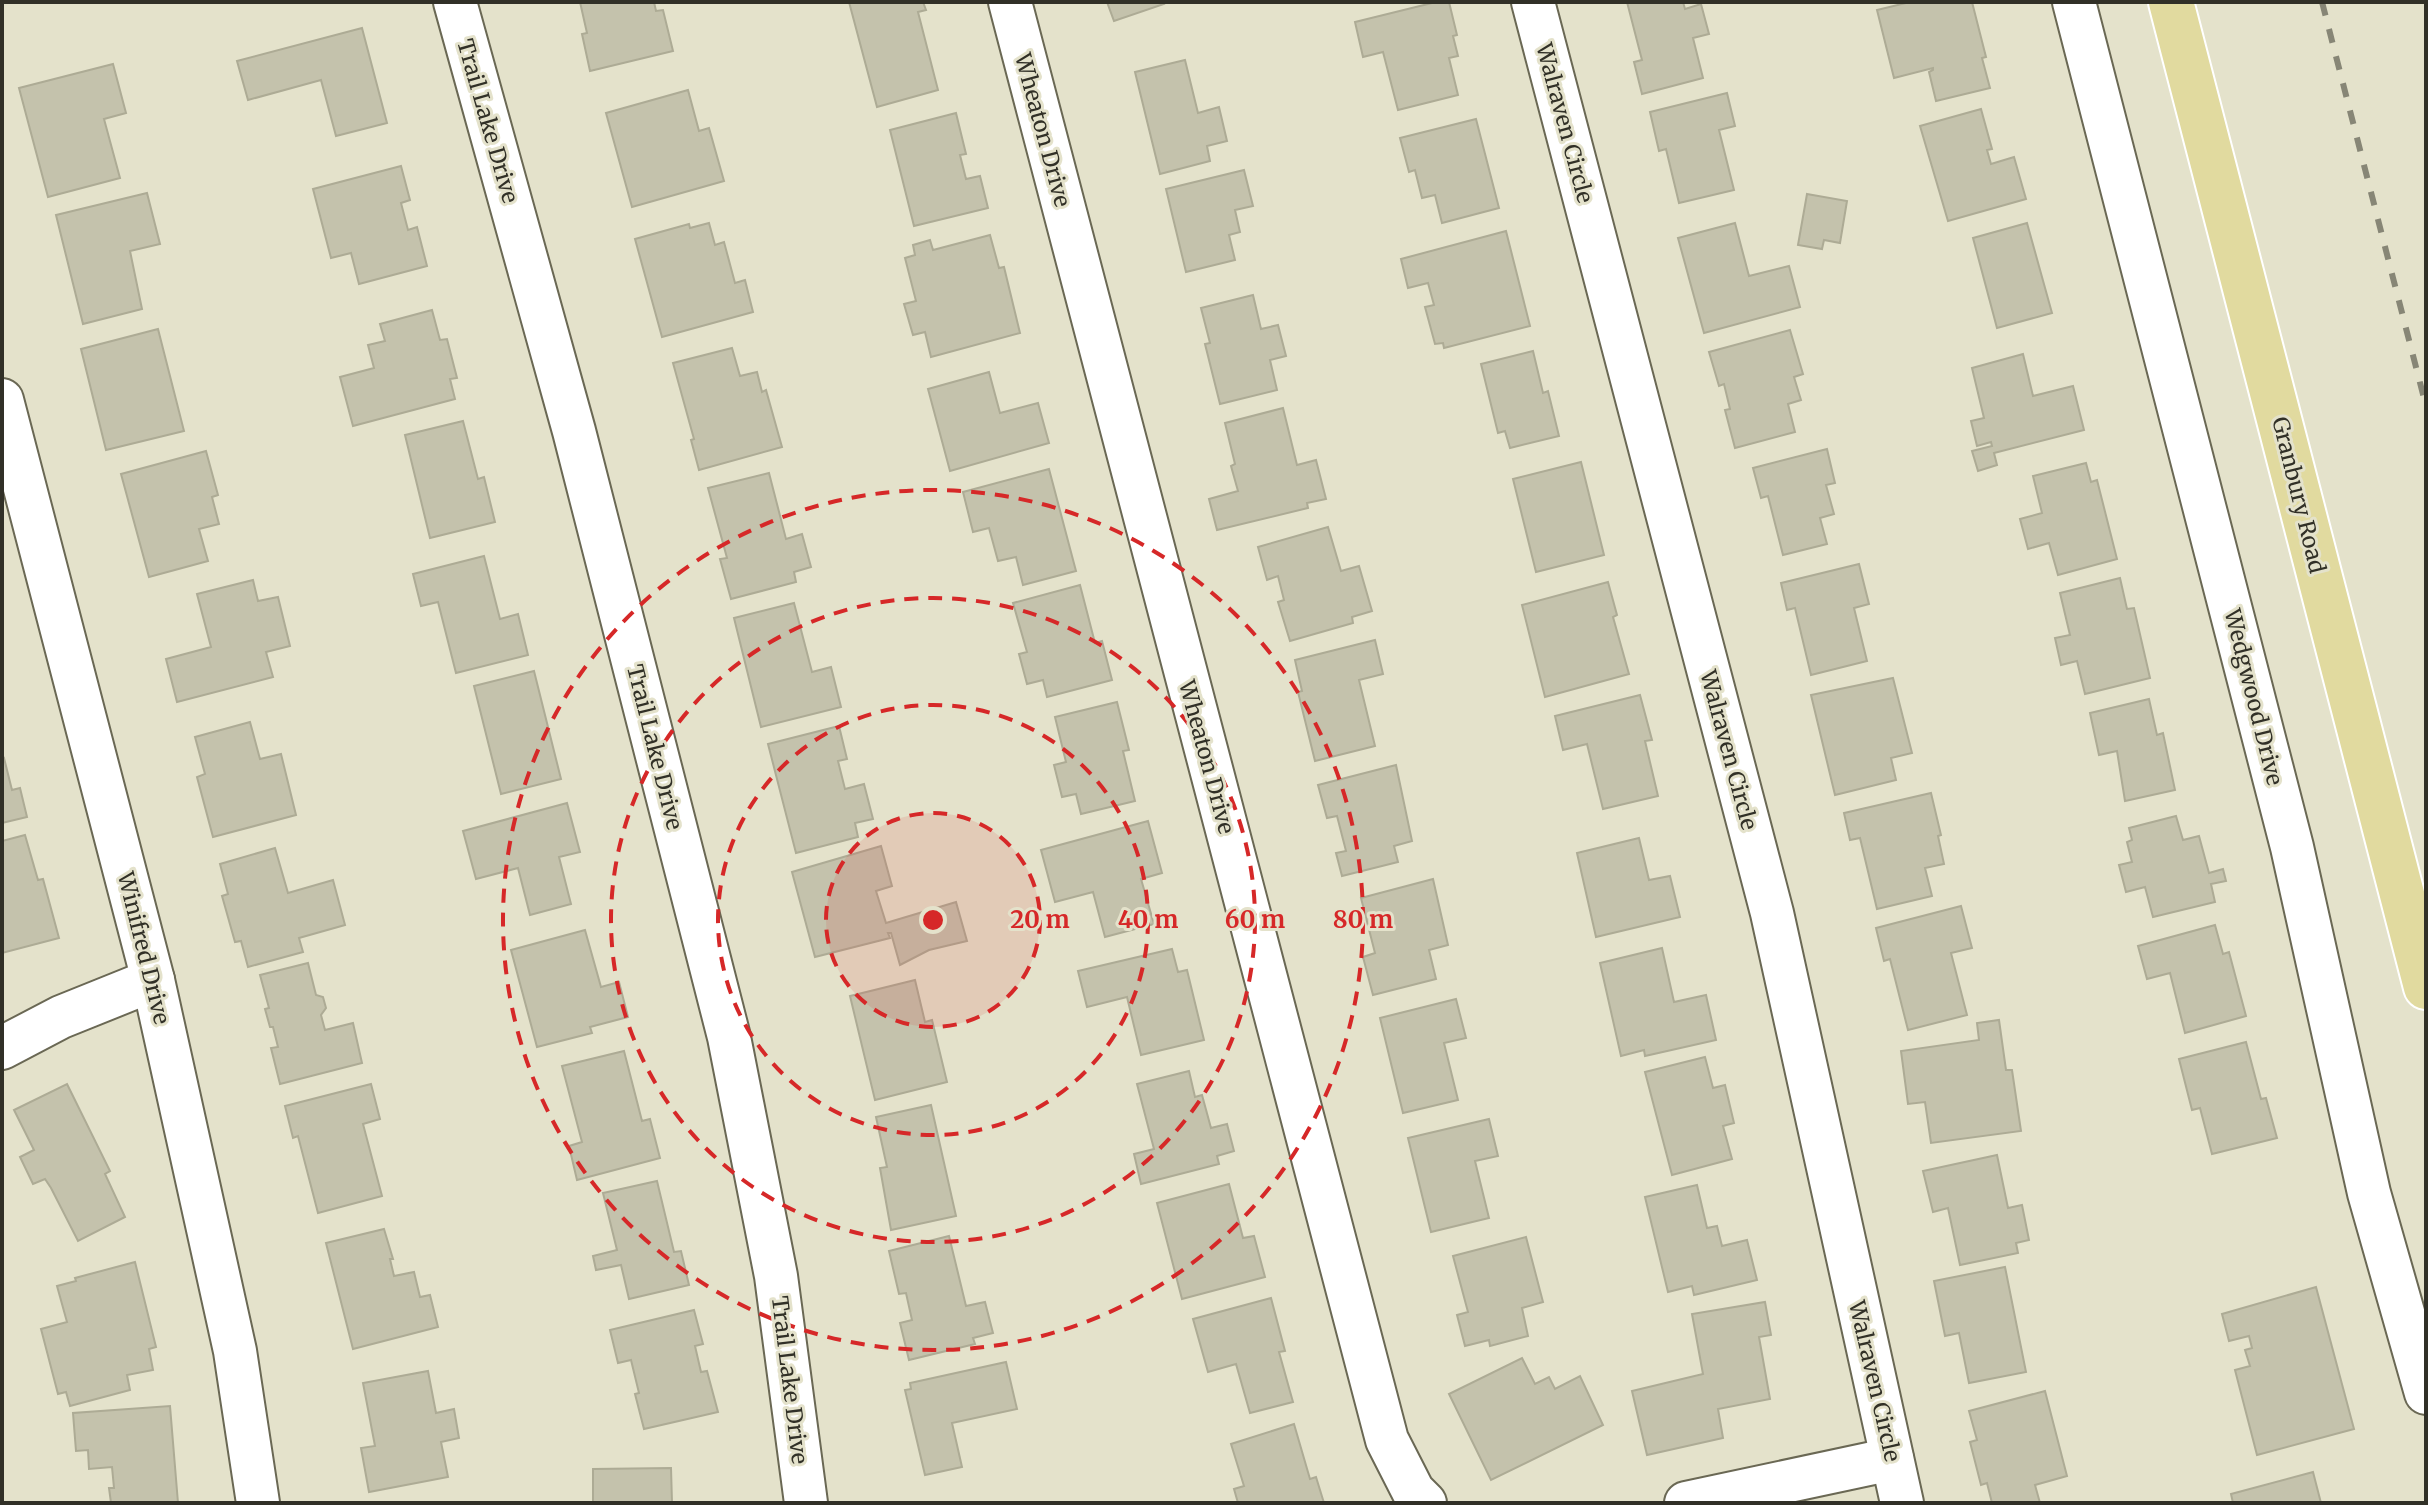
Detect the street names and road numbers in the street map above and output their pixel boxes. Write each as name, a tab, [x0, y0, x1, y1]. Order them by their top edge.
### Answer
street label: Trail Lake Drive	[451, 36, 525, 206]
street label: Walraven Circle	[1530, 39, 1600, 206]
street label: Wheaton Drive	[1009, 49, 1077, 210]
street label: Granbury Road	[2266, 414, 2332, 576]
street label: Wedgwood Drive	[2218, 605, 2289, 788]
street label: Trail Lake Drive	[621, 662, 689, 832]
street label: Walraven Circle	[1694, 666, 1764, 833]
street label: Wheaton Drive	[1173, 676, 1241, 837]
street label: Winifred Drive	[111, 868, 176, 1027]
street label: Trail Lake Drive	[766, 1294, 814, 1466]
street label: Walraven Circle	[1843, 1297, 1907, 1464]

